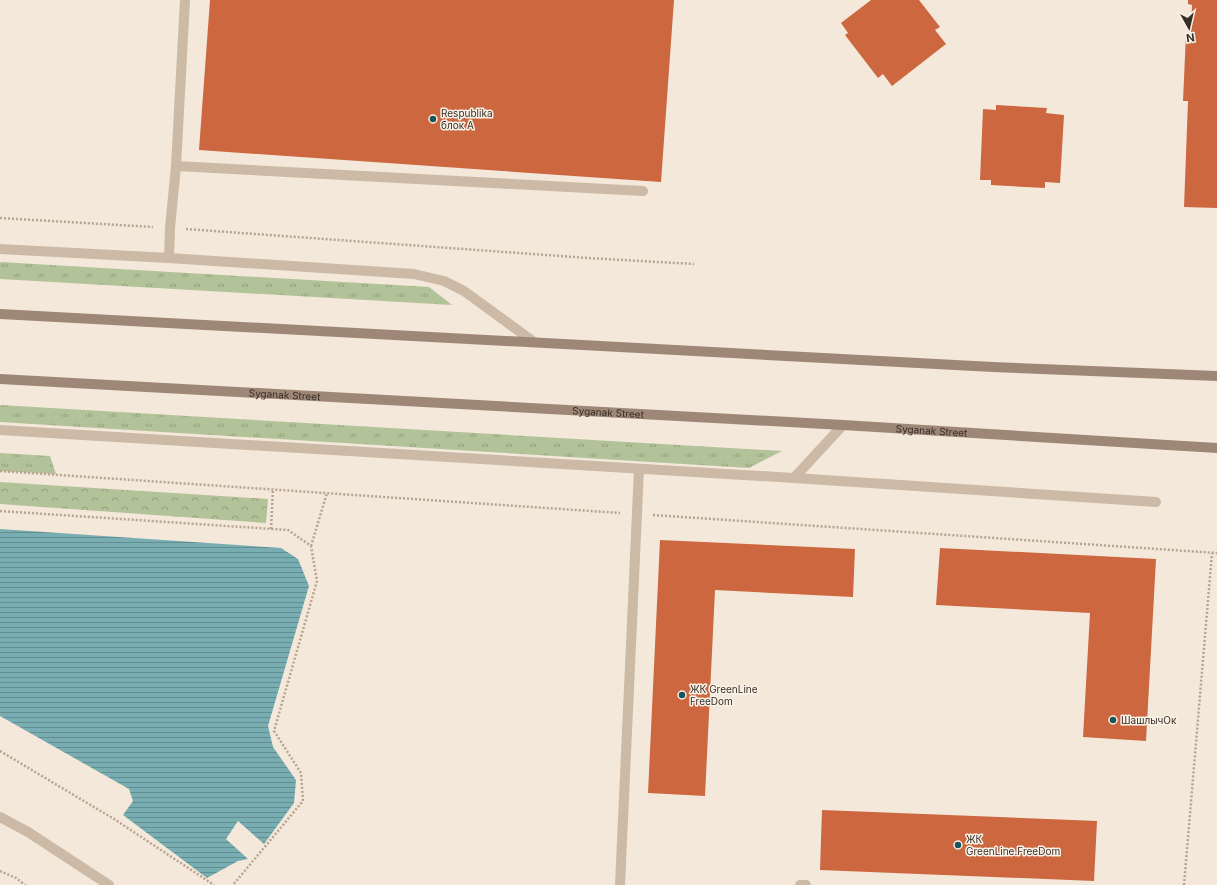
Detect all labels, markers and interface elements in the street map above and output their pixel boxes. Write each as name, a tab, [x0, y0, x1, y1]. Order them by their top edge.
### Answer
north arrow	[1169, 8, 1209, 48]
text: N	[1185, 30, 1196, 45]
place label: Respublika блок А	[441, 107, 493, 131]
marker: Respublika блок А	[428, 114, 438, 124]
street label: Syganak Street	[248, 387, 321, 403]
street label: Syganak Street	[572, 404, 645, 420]
street label: Syganak Street	[895, 422, 968, 439]
place label: ЖК GreenLine FreeDom	[690, 683, 758, 707]
marker: ЖК GreenLine FreeDom	[677, 690, 687, 700]
place label: ШашлычОк	[1121, 714, 1177, 726]
marker: ШашлычОк	[1108, 715, 1118, 725]
place label: ЖК GreenLine.FreeDom	[966, 833, 1060, 857]
marker: ЖК GreenLine.FreeDom	[953, 840, 963, 850]

